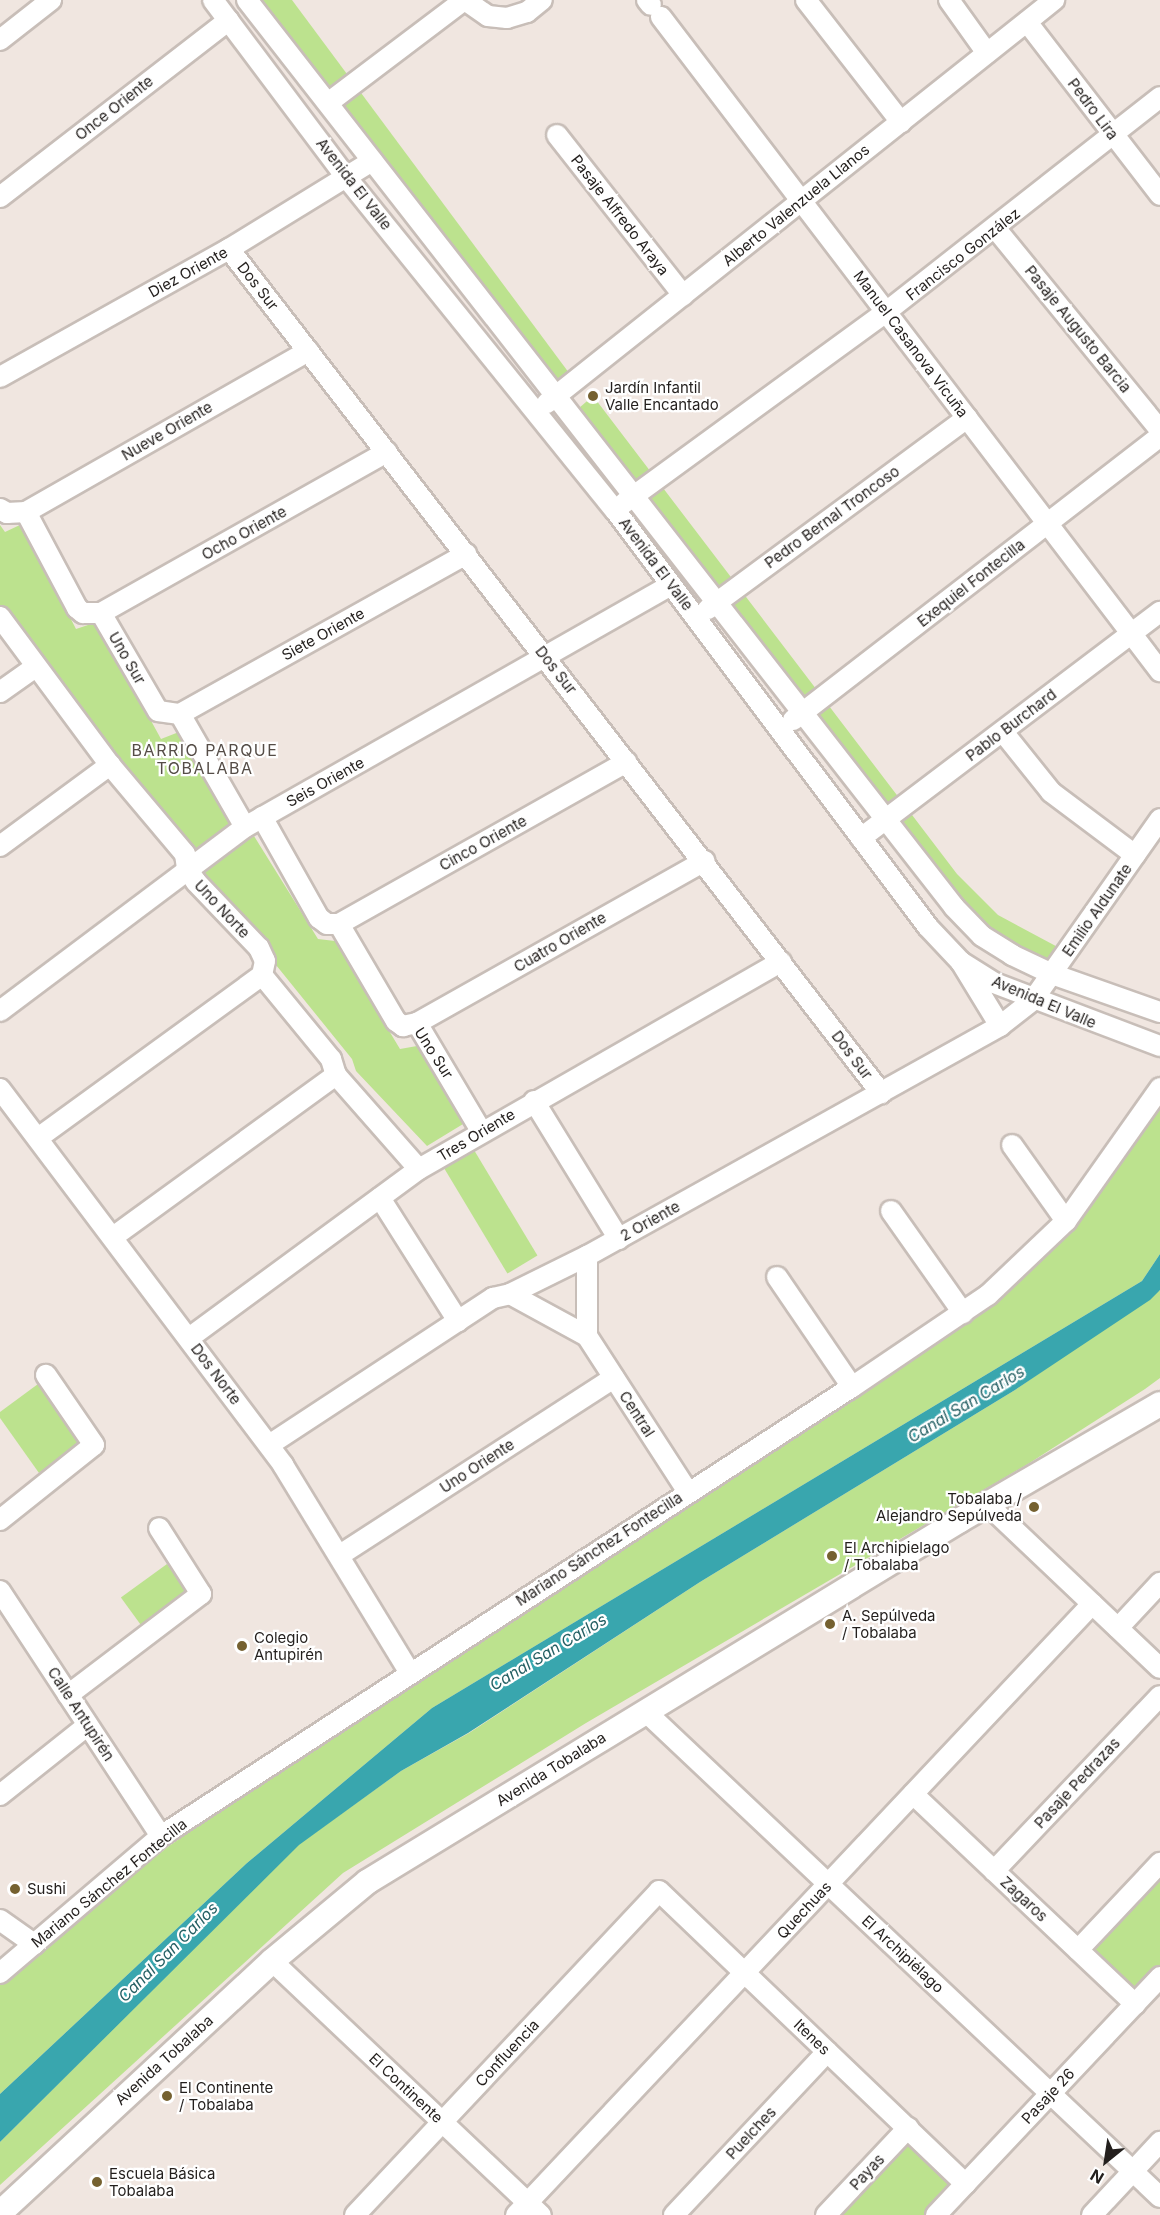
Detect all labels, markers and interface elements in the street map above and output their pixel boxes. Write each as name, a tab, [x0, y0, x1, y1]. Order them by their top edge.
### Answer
street label: Once Oriente	[71, 72, 157, 144]
street label: Pedro Lira	[1064, 75, 1122, 143]
street label: Avenida El Valle	[313, 135, 395, 233]
street label: Alberto Valenzuela Llanos	[719, 140, 873, 270]
street label: Pasaje Alfredo Araya	[567, 151, 673, 279]
street label: Francisco González	[903, 204, 1023, 304]
street label: Diez Oriente	[145, 243, 231, 301]
street label: Dos Sur	[234, 258, 282, 314]
street label: Pasaje Augusto Barcia	[1021, 262, 1135, 396]
street label: Manuel Casanova Vicuña	[850, 267, 972, 421]
place label: Jardín Infantil Valle Encantado	[605, 378, 719, 413]
marker: Jardín Infantil Valle Encantado	[586, 389, 600, 403]
street label: Nueve Oriente	[118, 398, 216, 464]
street label: Pedro Bernal Troncoso	[761, 462, 903, 572]
street label: Ocho Oriente	[198, 502, 290, 564]
street label: Avenida El Valle	[615, 514, 697, 614]
street label: Exequiel Fontecilla	[914, 535, 1028, 631]
street label: Siete Oriente	[278, 604, 368, 664]
street label: Uno Sur	[105, 629, 149, 687]
street label: Dos Sur	[532, 642, 580, 698]
street label: Pablo Burchard	[962, 685, 1060, 765]
district label: BARRIO PARQUE TOBALABA	[132, 740, 278, 778]
street label: Seis Oriente	[283, 753, 367, 811]
street label: Cinco Oriente	[436, 812, 530, 874]
street label: Emilio Aldunate	[1058, 860, 1136, 960]
street label: Uno Norte	[191, 876, 253, 942]
street label: Cuatro Oriente	[511, 908, 609, 976]
street label: Avenida El Valle	[989, 972, 1099, 1032]
street label: Uno Sur	[411, 1024, 457, 1082]
street label: Dos Sur	[828, 1027, 876, 1083]
street label: Tres Oriente	[434, 1105, 518, 1165]
street label: 2 Oriente	[617, 1197, 683, 1245]
street label: Dos Norte	[187, 1340, 245, 1408]
water label: Canal San Carlos	[904, 1362, 1028, 1446]
street label: Central	[616, 1388, 658, 1440]
street label: Uno Oriente	[436, 1435, 518, 1497]
street label: Mariano Sánchez Fontecilla	[512, 1488, 686, 1610]
place label: Tobalaba / Alejandro Sepúlveda	[876, 1489, 1022, 1524]
marker: Tobalaba / Alejandro Sepúlveda	[1027, 1500, 1041, 1514]
place label: El Archipielago / Tobalaba	[844, 1538, 949, 1573]
marker: El Archipielago / Tobalaba	[825, 1549, 839, 1563]
place label: A. Sepúlveda / Tobalaba	[842, 1606, 936, 1641]
water label: Canal San Carlos	[486, 1610, 610, 1694]
marker: A. Sepúlveda / Tobalaba	[823, 1617, 837, 1631]
place label: Colegio Antupirén	[254, 1628, 323, 1663]
marker: Colegio Antupirén	[235, 1639, 249, 1653]
street label: Calle Antupirén	[44, 1664, 118, 1764]
street label: Avenida Tobalaba	[493, 1728, 609, 1810]
street label: Pasaje Pedrazas	[1030, 1734, 1124, 1832]
street label: Mariano Sánchez Fontecilla	[28, 1815, 190, 1951]
street label: Zagaros	[997, 1873, 1051, 1925]
street label: Quechuas	[773, 1878, 835, 1942]
place label: Sushi	[27, 1880, 66, 1898]
marker: Sushi	[8, 1882, 22, 1896]
water label: Canal San Carlos	[114, 1898, 222, 2006]
street label: El Archipiélago	[858, 1911, 948, 1997]
street label: Avenida Tobalaba	[111, 2011, 217, 2109]
street label: Itenes	[790, 2015, 834, 2059]
street label: Confluencia	[471, 2016, 543, 2090]
street label: El Continente	[365, 2049, 447, 2127]
street label: Pasaje 26	[1018, 2064, 1078, 2128]
place label: El Continente / Tobalaba	[179, 2078, 273, 2113]
marker: El Continente / Tobalaba	[160, 2089, 174, 2103]
street label: Puelches	[722, 2103, 780, 2163]
north arrow	[1076, 2131, 1136, 2191]
street label: Payas	[846, 2150, 888, 2194]
place label: Escuela Básica Tobalaba	[109, 2164, 215, 2199]
text: N	[1087, 2165, 1107, 2188]
marker: Escuela Básica Tobalaba	[90, 2175, 104, 2189]

